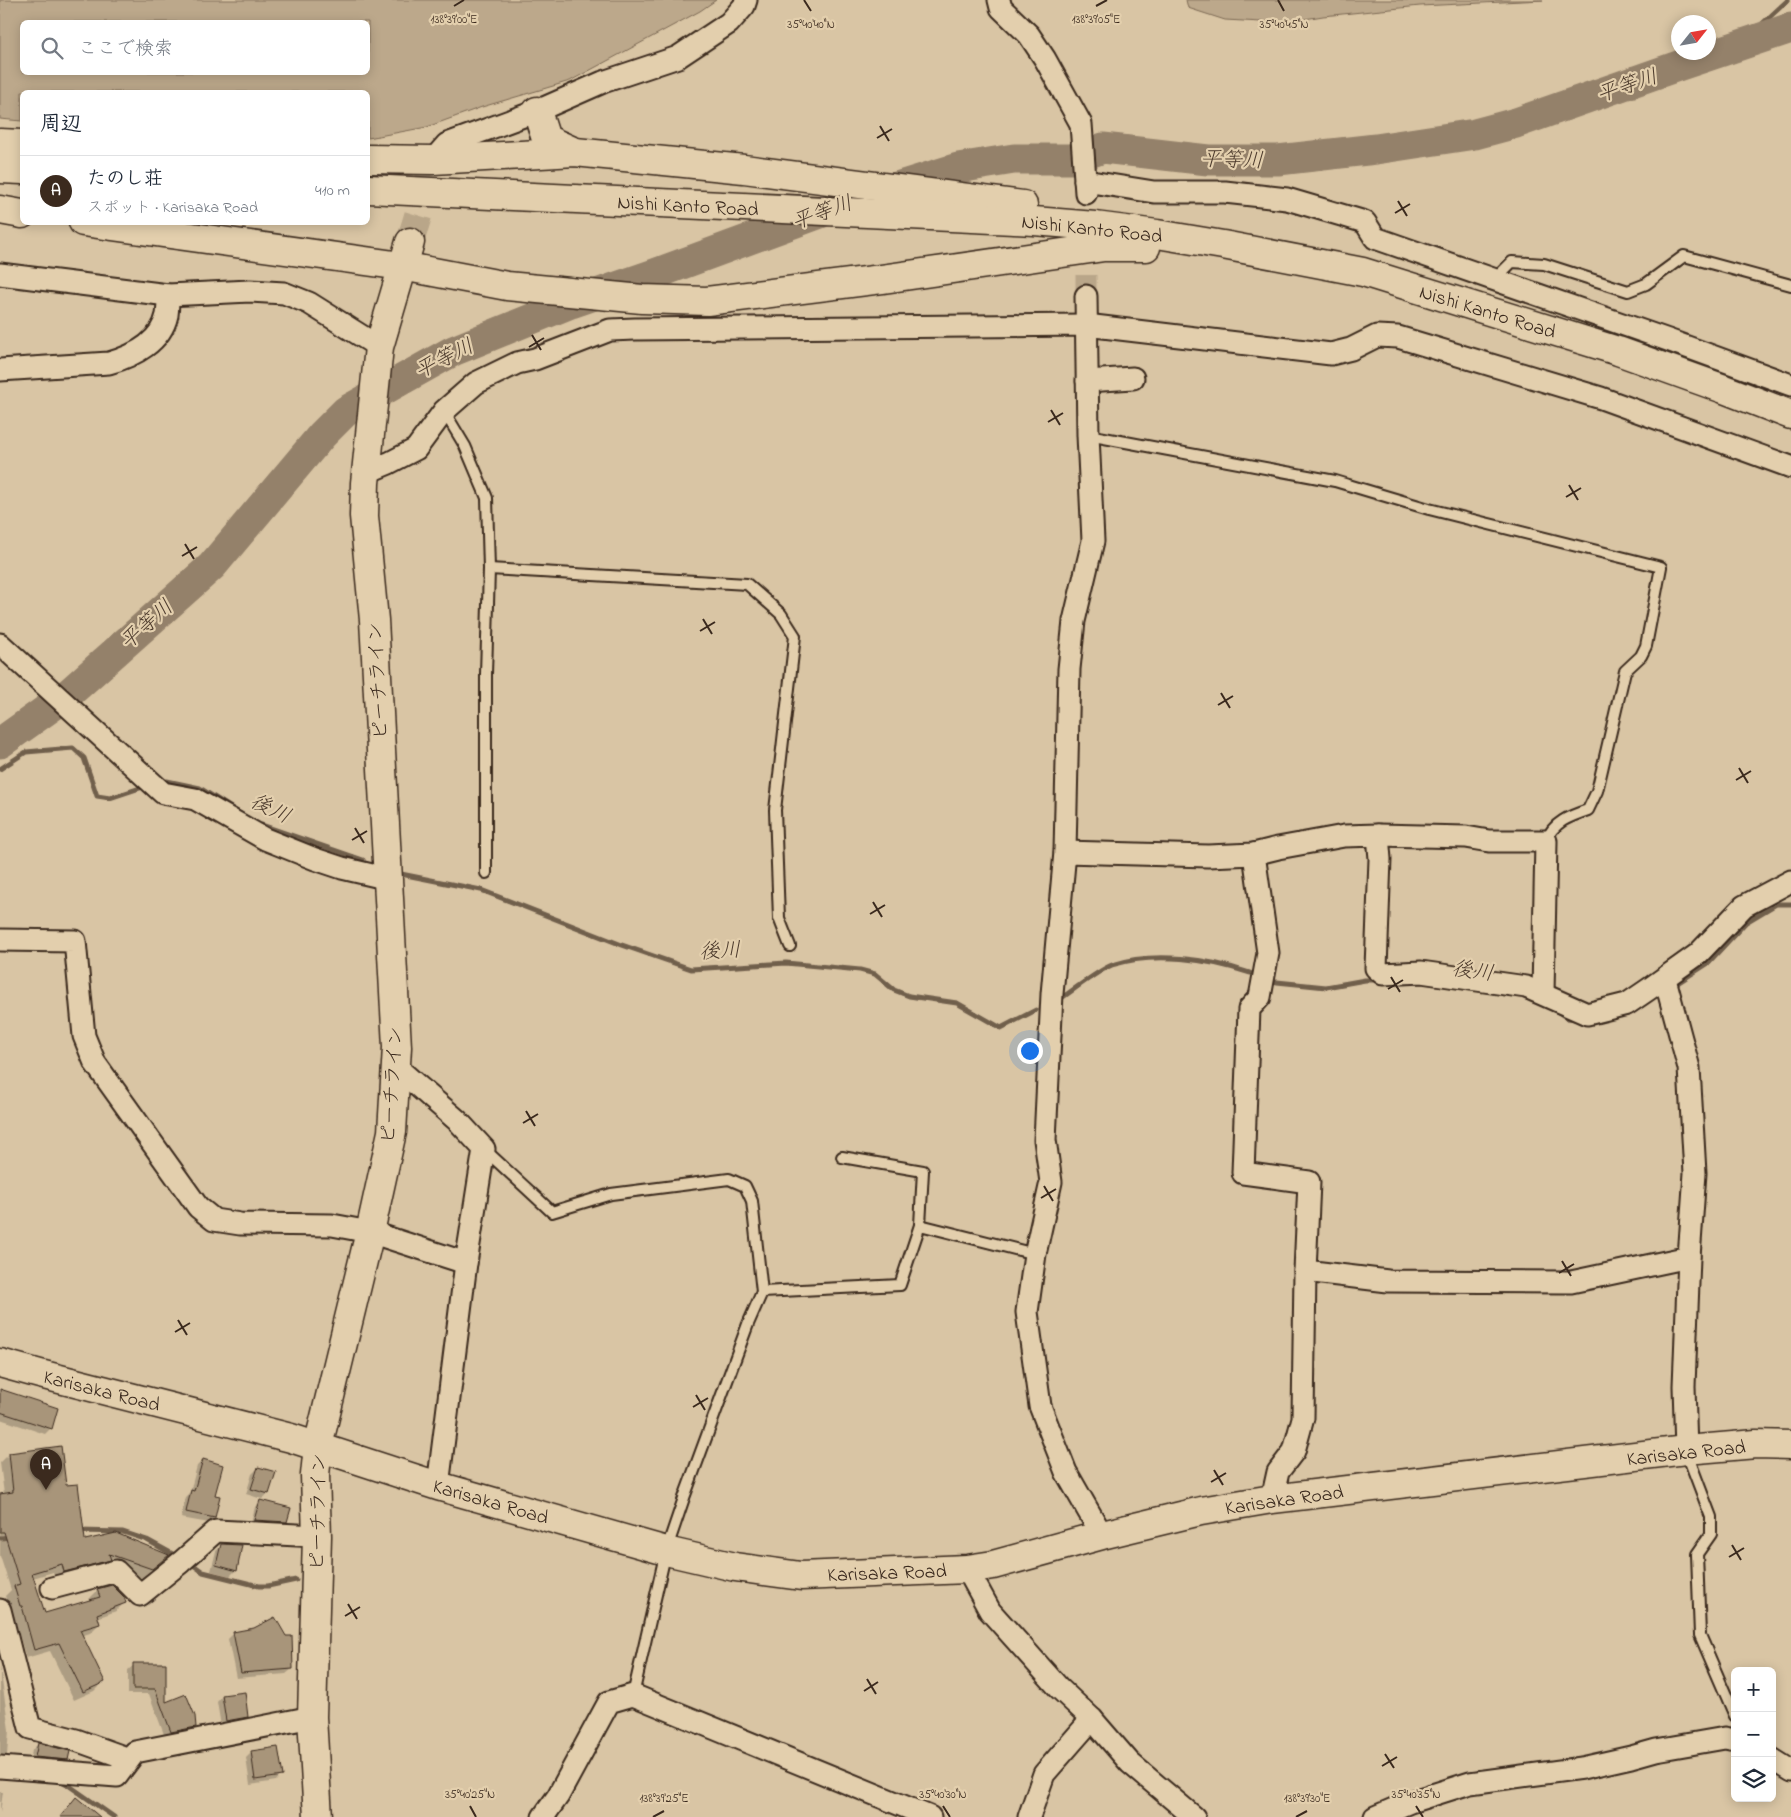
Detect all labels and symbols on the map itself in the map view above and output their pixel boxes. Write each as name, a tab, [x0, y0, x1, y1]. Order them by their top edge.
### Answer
text: 138°39'00"E	[431, 11, 477, 29]
text: 138°39'05"E	[1072, 11, 1120, 29]
north arrow	[1671, 15, 1716, 60]
text: 35°40'40"N	[787, 16, 835, 34]
text: 35°40'45"N	[1259, 16, 1309, 34]
water label: 平等川	[1593, 62, 1662, 111]
water label: 平等川	[1200, 145, 1264, 177]
street label: Nishi Kanto Road	[617, 189, 759, 226]
water label: 平等川	[788, 189, 857, 239]
street label: Nishi Kanto Road	[1020, 209, 1164, 252]
street label: Nishi Kanto Road	[1415, 279, 1559, 348]
water label: 平等川	[410, 332, 480, 387]
water label: 平等川	[114, 593, 181, 658]
street label: ピーチライン	[362, 621, 397, 741]
water label: 後川	[245, 787, 296, 832]
water label: 後川	[698, 936, 742, 968]
water label: 後川	[1450, 954, 1496, 990]
street label: ピーチライン	[375, 1025, 412, 1145]
your location	[1017, 1038, 1043, 1064]
street label: Karisaka Road	[40, 1364, 163, 1421]
street label: Karisaka Road	[1625, 1434, 1747, 1475]
pin: A	[30, 1449, 62, 1490]
street label: ピーチライン	[304, 1453, 335, 1571]
street label: Karisaka Road	[429, 1473, 552, 1534]
street label: Karisaka Road	[1223, 1479, 1345, 1524]
street label: Karisaka Road	[827, 1558, 947, 1591]
text: 35°40'25"N	[445, 1786, 495, 1804]
text: 35°40'30"N	[919, 1786, 967, 1804]
text: 35°40'35"N	[1391, 1786, 1441, 1804]
text: 138°39'25"E	[639, 1790, 689, 1808]
text: 138°39'30"E	[1284, 1790, 1330, 1808]

